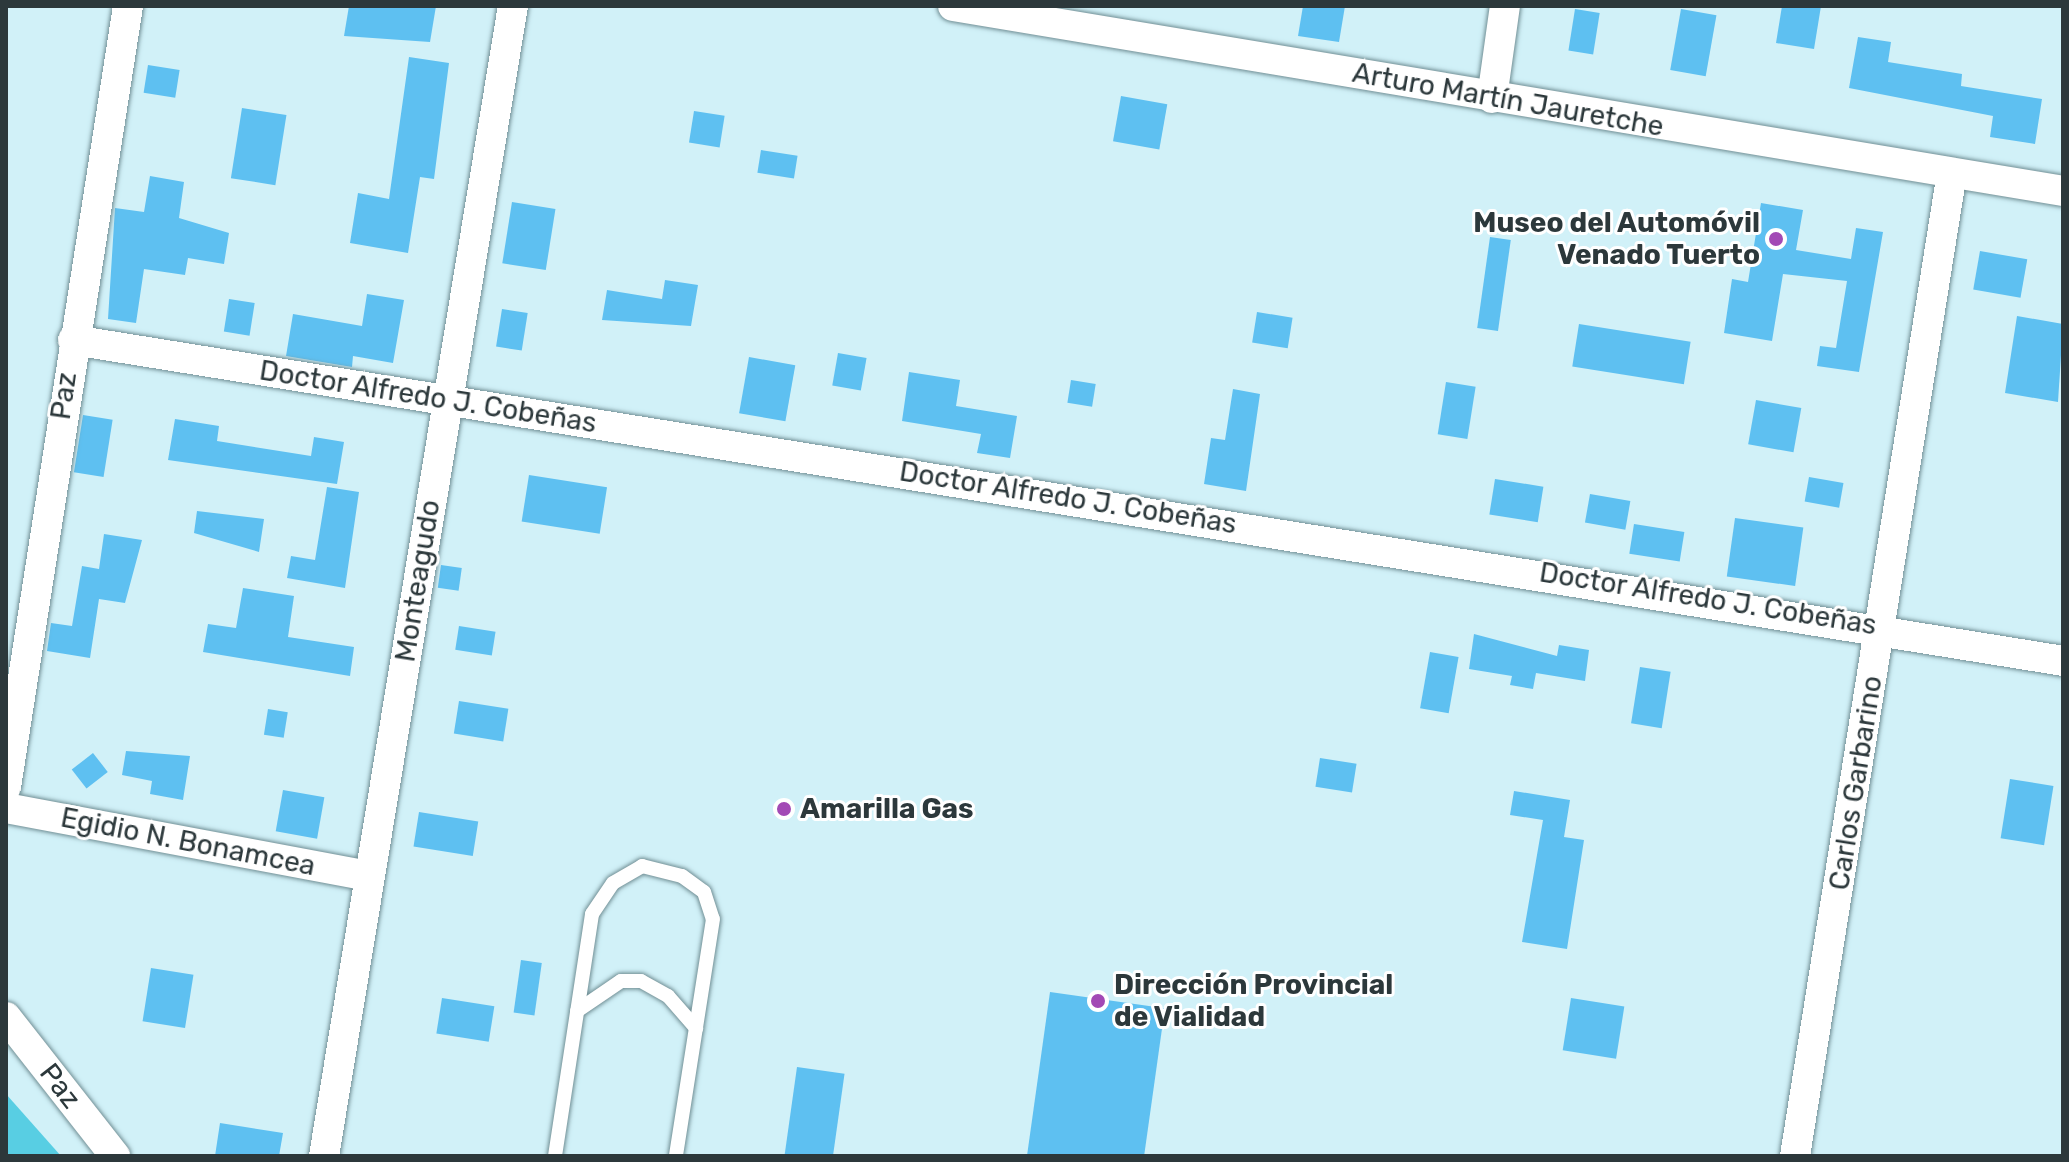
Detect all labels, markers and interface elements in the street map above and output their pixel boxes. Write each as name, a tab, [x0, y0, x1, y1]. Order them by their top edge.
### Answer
street label: Arturo Martín Jauretche	[1350, 56, 1666, 144]
place label: Museo del Automóvil Venado Tuerto	[1473, 206, 1760, 272]
marker: Museo del Automóvil Venado Tuerto	[1767, 230, 1785, 248]
street label: Doctor Alfredo J. Cobeñas	[256, 354, 600, 440]
street label: Paz	[44, 370, 84, 422]
street label: Doctor Alfredo J. Cobeñas	[896, 455, 1240, 541]
street label: Monteagudo	[389, 498, 447, 664]
street label: Doctor Alfredo J. Cobeñas	[1536, 556, 1880, 642]
street label: Carlos Garbarino	[1822, 673, 1890, 893]
place label: Amarilla Gas	[800, 792, 974, 826]
marker: Amarilla Gas	[775, 800, 793, 818]
street label: Egidio N. Bonamcea	[58, 801, 318, 883]
place label: Dirección Provincial de Vialidad	[1114, 968, 1393, 1034]
marker: Dirección Provincial de Vialidad	[1089, 992, 1107, 1010]
street label: Paz	[32, 1057, 88, 1115]

